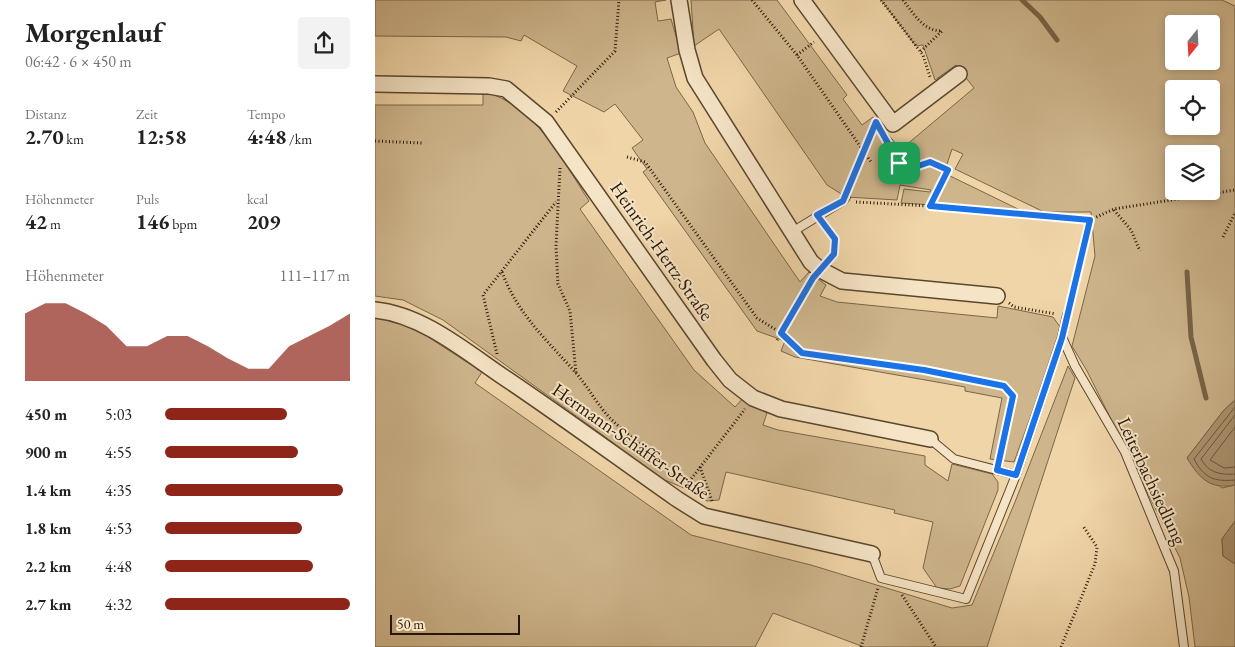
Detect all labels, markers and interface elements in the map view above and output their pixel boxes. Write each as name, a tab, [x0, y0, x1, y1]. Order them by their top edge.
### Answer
text: Morgenlauf	[25, 14, 163, 50]
north arrow	[1165, 15, 1220, 70]
map controls	[1165, 15, 1220, 200]
button: share	[298, 17, 350, 69]
text: 06:42 · 6 × 450 m	[25, 51, 132, 72]
button: locate	[1165, 80, 1220, 135]
text: Distanz	[25, 105, 66, 123]
text: Zeit	[136, 105, 158, 123]
text: Tempo	[247, 105, 285, 123]
text: 2.70	[25, 123, 64, 150]
text: 12:58	[136, 123, 186, 150]
text: 4:48	[247, 123, 286, 150]
text: km	[64, 130, 84, 148]
text: /km	[286, 130, 312, 148]
pin	[878, 142, 920, 184]
button: layers	[1165, 145, 1220, 200]
icon: arrive	[885, 149, 913, 177]
street label: Heinrich-Hertz-Straße	[605, 176, 719, 326]
text: Höhenmeter	[25, 190, 94, 208]
text: Puls	[136, 190, 159, 208]
text: kcal	[247, 190, 268, 208]
text: 42	[25, 208, 47, 235]
text: 146	[136, 208, 169, 235]
text: 209	[247, 208, 280, 235]
text: m	[47, 215, 61, 233]
text: bpm	[169, 215, 198, 233]
text: Höhenmeter	[25, 265, 104, 286]
text: 111–117 m	[279, 265, 350, 286]
street label: Hermann-Schäffer-Straße	[547, 377, 715, 505]
text: 450 m	[25, 404, 67, 425]
text: 5:03	[105, 404, 132, 425]
street label: Leiterbachsiedlung	[1112, 413, 1193, 549]
text: 900 m	[25, 442, 67, 463]
text: 4:55	[105, 442, 132, 463]
text: 1.4 km	[25, 480, 71, 501]
text: 4:35	[105, 480, 132, 501]
text: 1.8 km	[25, 518, 71, 539]
text: 4:53	[105, 518, 132, 539]
text: 2.2 km	[25, 556, 71, 577]
text: 4:48	[105, 556, 132, 577]
text: 2.7 km	[25, 594, 71, 615]
text: 4:32	[105, 594, 132, 615]
scale bar	[390, 612, 520, 635]
text: 50 m	[397, 615, 424, 633]

